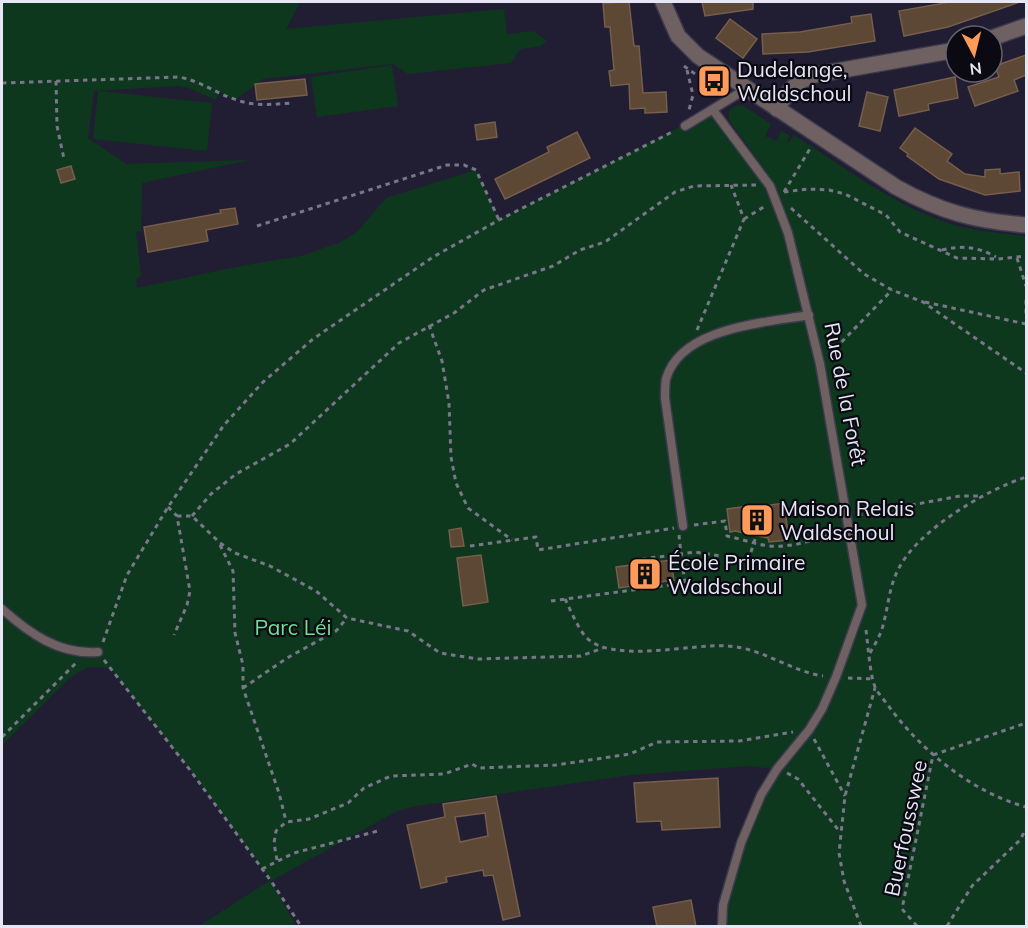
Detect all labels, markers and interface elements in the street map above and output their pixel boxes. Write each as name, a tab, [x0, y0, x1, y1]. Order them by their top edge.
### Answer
north arrow	[944, 24, 1004, 84]
place label: Dudelange, Waldschoul	[737, 56, 852, 106]
text: N	[969, 58, 983, 80]
bus stop icon: Dudelange, Waldschoul	[696, 63, 732, 99]
street label: Rue de la Forêt	[819, 320, 873, 468]
place label: Maison Relais Waldschoul	[780, 495, 915, 545]
building icon: Maison Relais Waldschoul	[739, 502, 775, 538]
place label: École Primaire Waldschoul	[668, 549, 805, 599]
building icon: École Primaire Waldschoul	[627, 556, 663, 592]
park label: Parc Léi	[255, 614, 331, 640]
street label: Buerfousswee	[878, 758, 932, 898]

